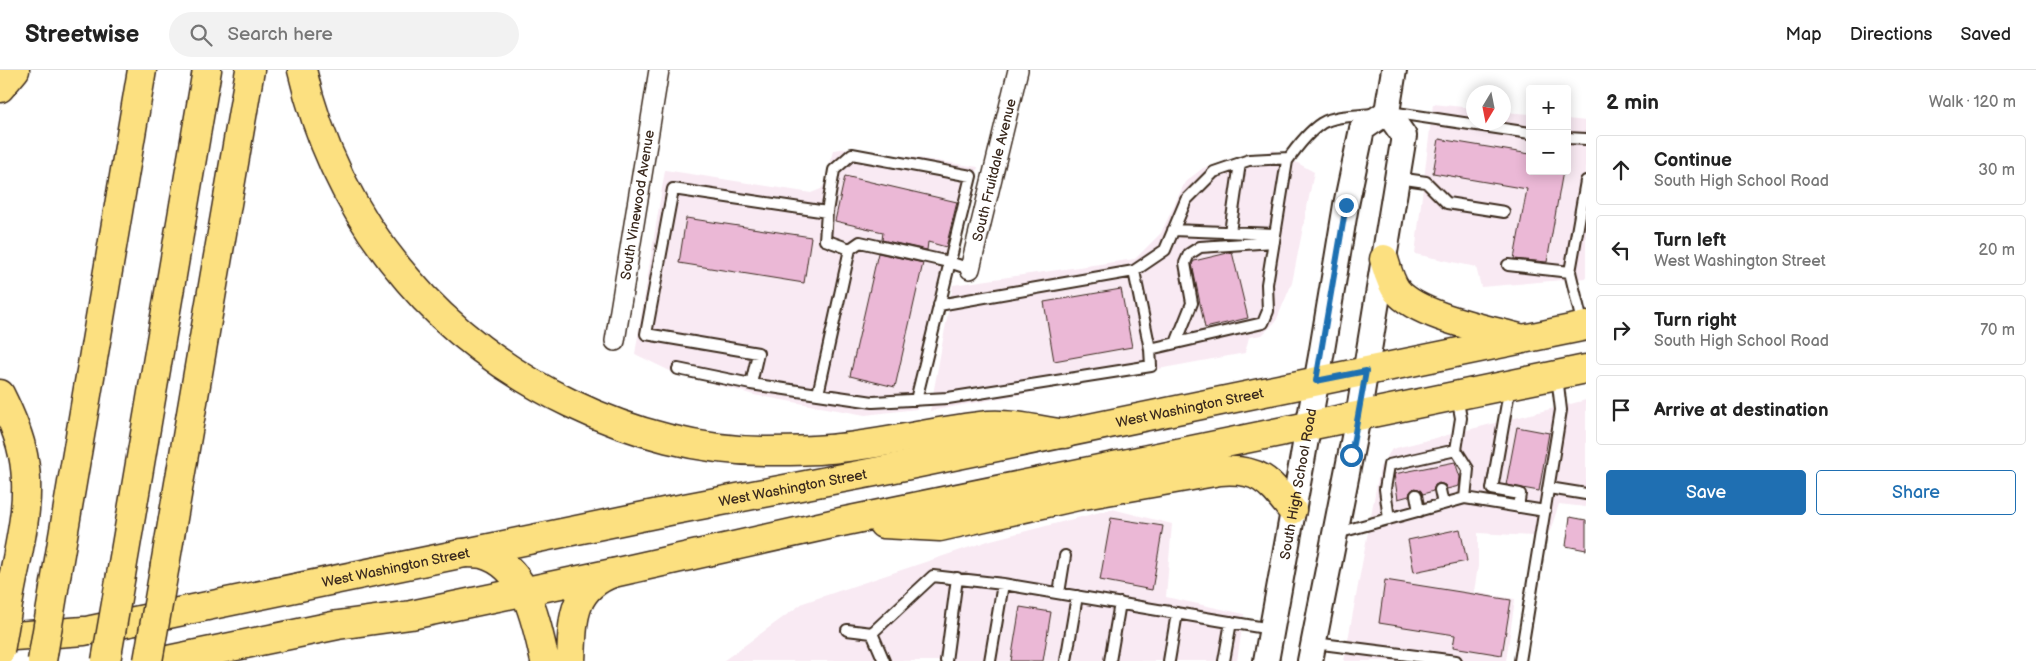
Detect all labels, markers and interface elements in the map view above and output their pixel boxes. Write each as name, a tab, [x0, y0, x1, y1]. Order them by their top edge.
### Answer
search box	[169, 12, 519, 57]
text: Streetwise	[25, 20, 139, 49]
icon: search	[187, 21, 215, 49]
text: Search here	[227, 23, 333, 46]
text: Map	[1786, 24, 1822, 45]
text: Directions	[1850, 24, 1932, 45]
text: Saved	[1960, 24, 2011, 45]
north arrow	[1466, 85, 1511, 130]
map controls	[1526, 85, 1571, 175]
button: +	[1526, 85, 1571, 130]
text: 2 min	[1606, 90, 1659, 115]
text: Walk · 120 m	[1929, 93, 2016, 112]
street label: South Fruitdale Avenue	[969, 97, 1020, 243]
street label: South Vinewood Avenue	[617, 129, 658, 281]
button: −	[1526, 130, 1571, 175]
text: Continue	[1654, 149, 1732, 172]
icon: ahead	[1607, 156, 1635, 184]
text: 30 m	[1978, 161, 2015, 180]
text: South High School Road	[1654, 172, 1829, 191]
route end	[1335, 194, 1358, 217]
text: Turn left	[1654, 229, 1726, 252]
icon: left	[1607, 236, 1635, 264]
text: 20 m	[1979, 241, 2015, 260]
text: West Washington Street	[1654, 252, 1826, 271]
text: Turn right	[1654, 309, 1737, 332]
icon: right	[1607, 316, 1635, 344]
text: 70 m	[1980, 321, 2015, 340]
text: South High School Road	[1654, 332, 1829, 351]
street label: West Washington Street	[1114, 384, 1266, 431]
icon: arrive	[1607, 396, 1635, 424]
text: Arrive at destination	[1654, 399, 1829, 422]
street label: South High School Road	[1276, 407, 1320, 561]
route start	[1340, 444, 1363, 467]
street label: West Washington Street	[717, 466, 869, 510]
button: Save	[1606, 470, 1806, 515]
button: Share	[1816, 470, 2016, 515]
street label: West Washington Street	[320, 544, 472, 591]

